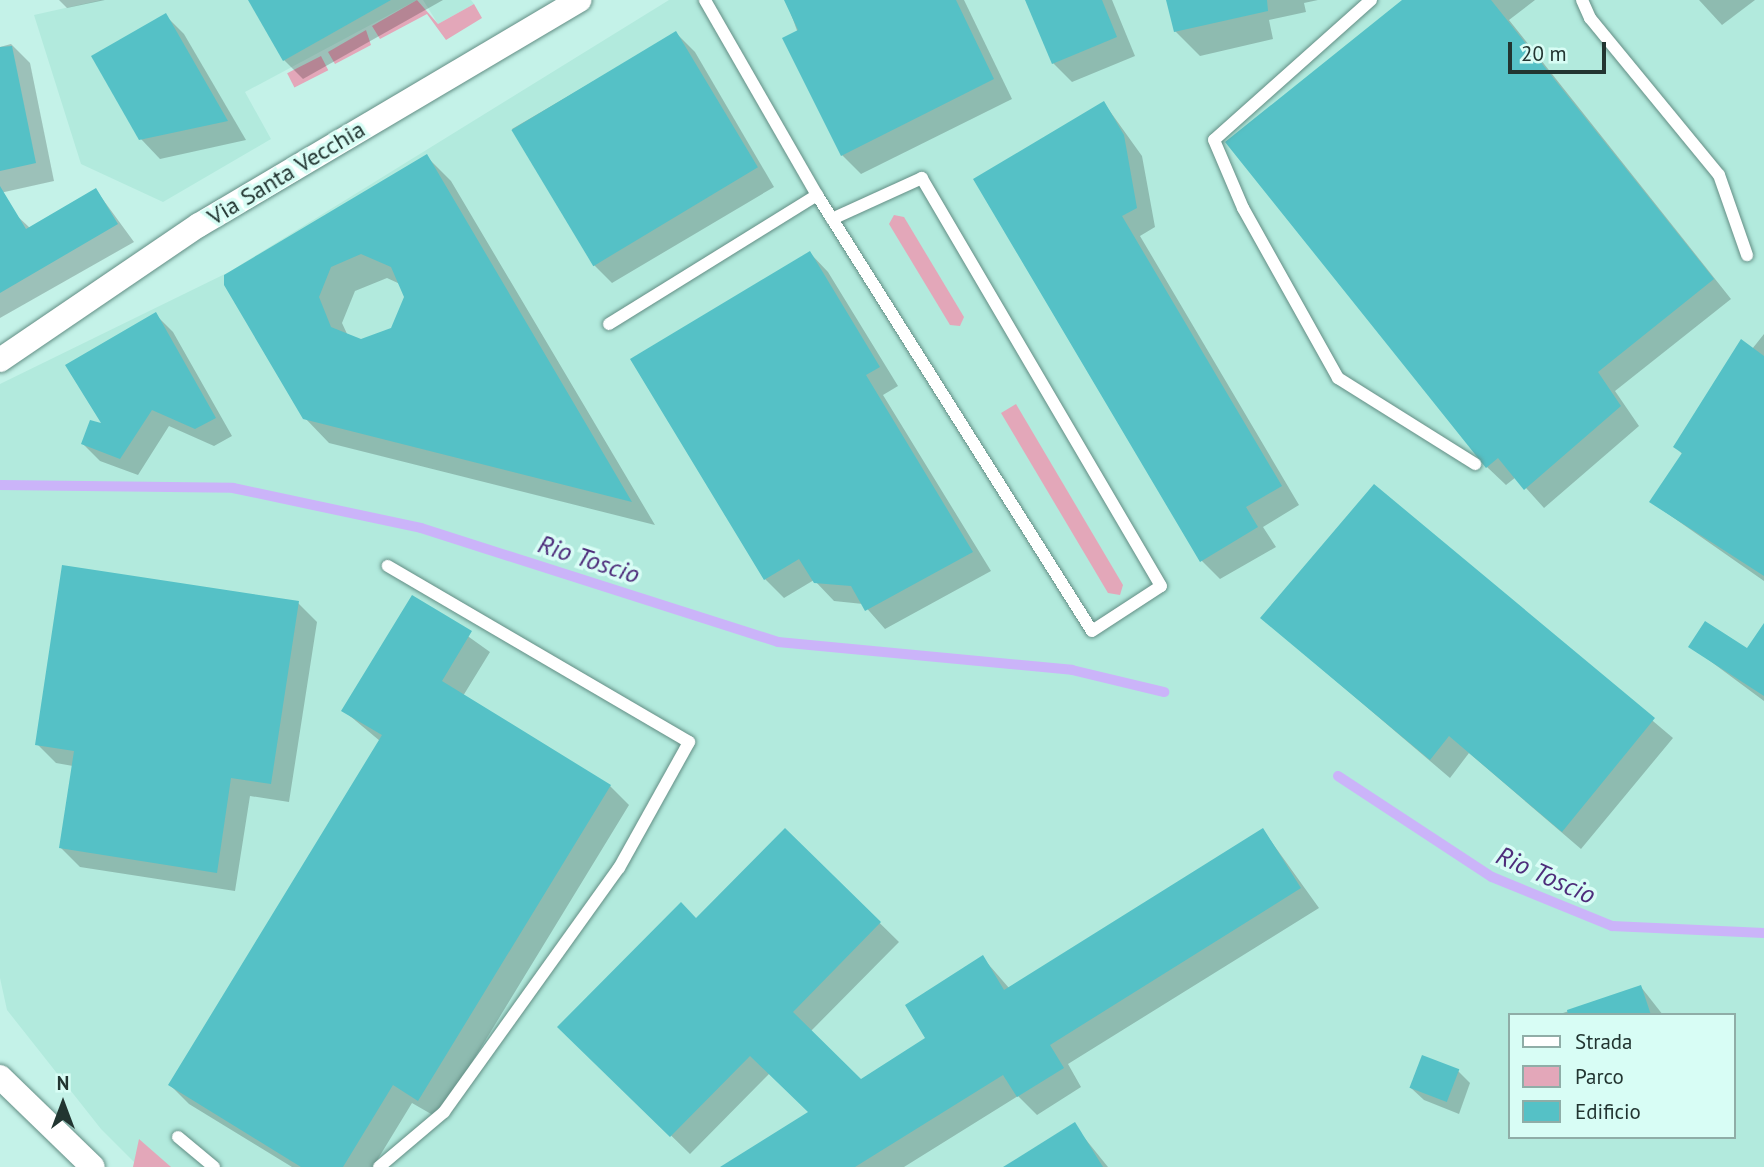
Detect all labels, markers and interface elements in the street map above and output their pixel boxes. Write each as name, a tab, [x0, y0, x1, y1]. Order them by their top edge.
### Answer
scale bar	[1512, 28, 1610, 72]
text: 20 m	[1521, 40, 1567, 67]
street label: Via Santa Vecchia	[202, 114, 370, 232]
water label: Rio Toscio	[534, 528, 644, 590]
water label: Rio Toscio	[1491, 839, 1601, 911]
legend	[1508, 1013, 1736, 1139]
text: Strada	[1575, 1028, 1633, 1055]
text: Parco	[1575, 1063, 1624, 1090]
north arrow	[28, 1069, 98, 1139]
text: N	[57, 1071, 69, 1095]
text: Edificio	[1575, 1098, 1641, 1125]

